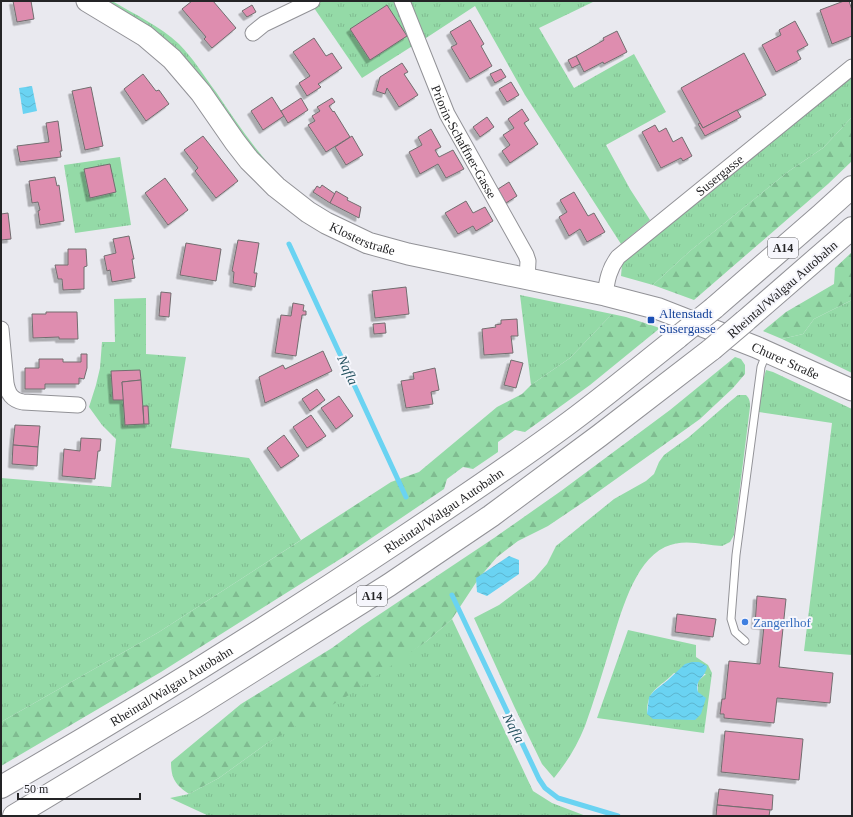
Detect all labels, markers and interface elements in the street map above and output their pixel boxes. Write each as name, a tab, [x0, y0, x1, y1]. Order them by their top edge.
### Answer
street label: Priorin-Schaffner-Gasse	[428, 83, 500, 201]
street label: Susergasse	[693, 151, 746, 199]
street label: Klosterstraße	[327, 219, 397, 258]
street label: Rheintal/Walgau Autobahn	[724, 237, 841, 341]
road number: A14	[768, 238, 798, 258]
place label: Altenstadt Susergasse	[659, 306, 716, 336]
marker: Altenstadt Susergasse	[646, 315, 656, 325]
street label: Churer Straße	[749, 339, 822, 383]
water label: Nafla	[334, 352, 361, 387]
street label: Rheintal/Walgau Autobahn	[381, 465, 507, 556]
road number: A14	[357, 586, 387, 606]
place label: Zangerlhof	[753, 615, 811, 630]
marker: Zangerlhof	[740, 617, 750, 627]
street label: Rheintal/Walgau Autobahn	[107, 643, 236, 729]
water label: Nafla	[499, 710, 527, 745]
scale bar	[18, 775, 140, 801]
text: 50 m	[24, 782, 49, 796]

